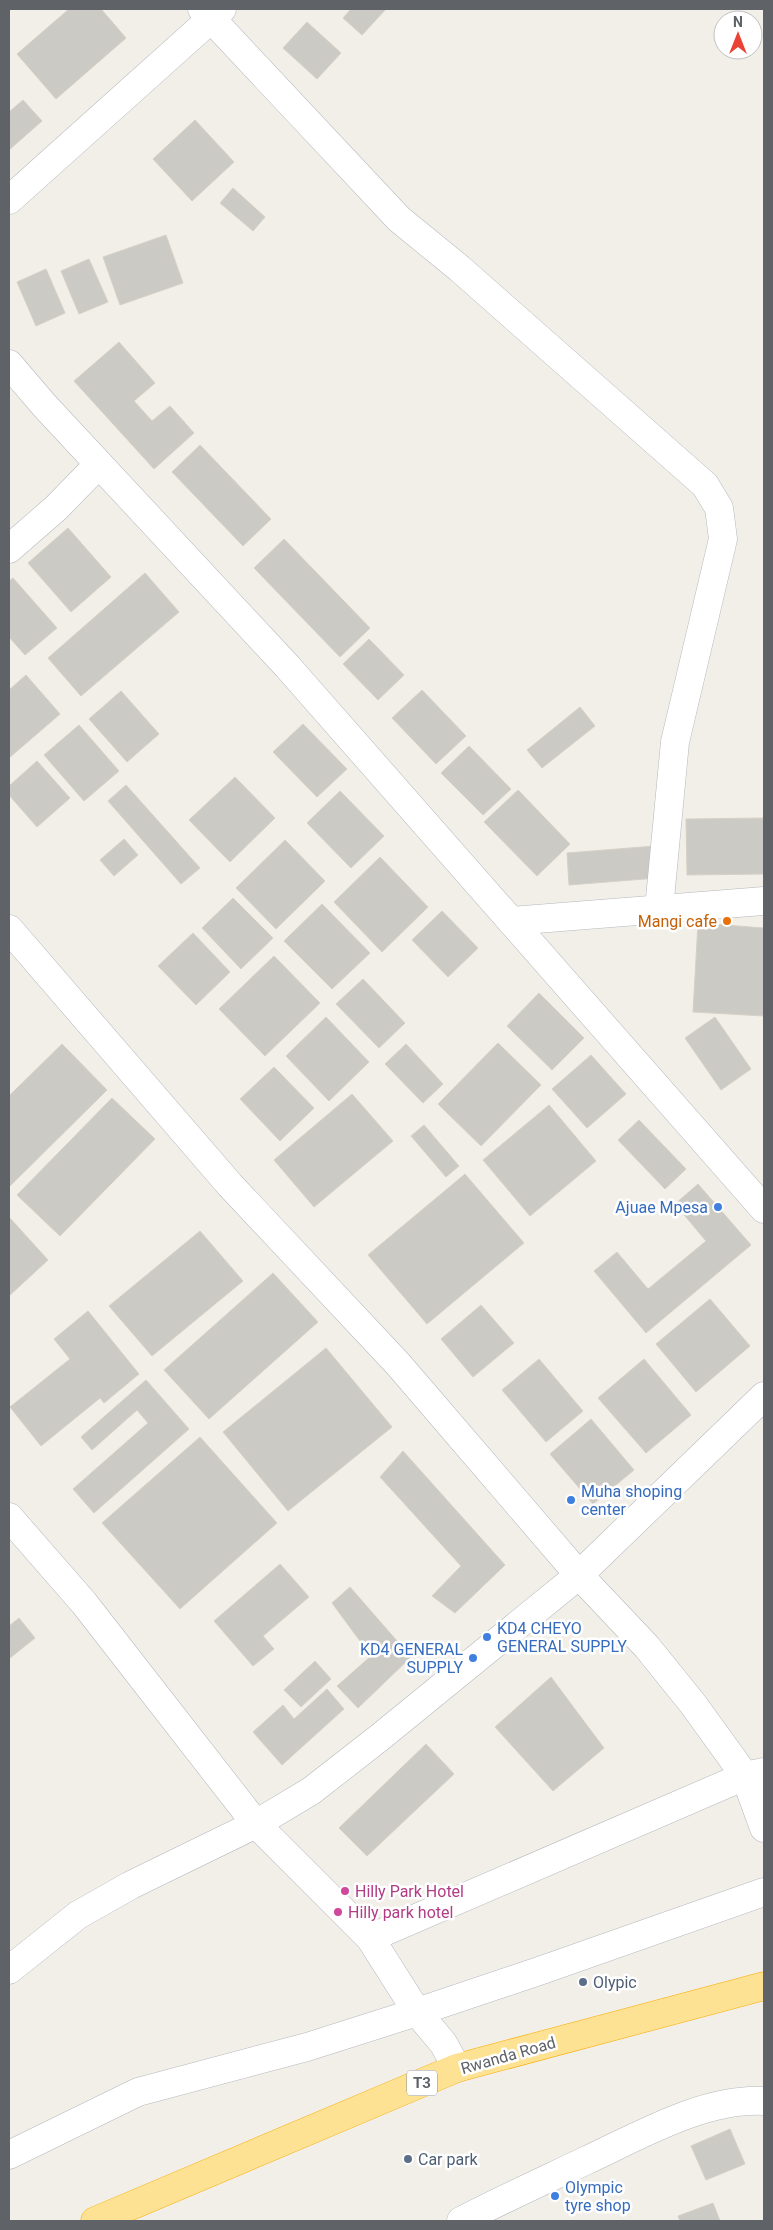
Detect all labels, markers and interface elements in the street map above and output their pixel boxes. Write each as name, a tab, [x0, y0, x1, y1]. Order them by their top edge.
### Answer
north arrow	[713, 10, 763, 60]
text: N	[733, 14, 743, 30]
place label: Mangi cafe	[638, 912, 717, 931]
marker: Mangi cafe	[721, 915, 733, 927]
place label: Ajuae Mpesa	[615, 1198, 708, 1217]
marker: Ajuae Mpesa	[712, 1201, 724, 1213]
place label: Muha shoping center	[581, 1482, 682, 1519]
marker: Muha shoping center	[565, 1494, 577, 1506]
place label: KD4 CHEYO GENERAL SUPPLY	[497, 1619, 627, 1656]
marker: KD4 CHEYO GENERAL SUPPLY	[481, 1631, 493, 1643]
place label: KD4 GENERAL SUPPLY	[360, 1640, 463, 1677]
marker: KD4 GENERAL SUPPLY	[467, 1652, 479, 1664]
place label: Hilly Park Hotel	[355, 1882, 464, 1901]
marker: Hilly Park Hotel	[339, 1885, 351, 1897]
place label: Hilly park hotel	[348, 1903, 453, 1922]
marker: Hilly park hotel	[332, 1906, 344, 1918]
place label: Olypic	[593, 1973, 637, 1992]
marker: Olypic	[577, 1976, 589, 1988]
street label: Rwanda Road	[459, 2033, 558, 2078]
road number: T3	[407, 2070, 437, 2096]
place label: Car park	[418, 2150, 479, 2169]
marker: Car park	[402, 2153, 414, 2165]
place label: Olympic tyre shop	[565, 2178, 631, 2215]
marker: Olympic tyre shop	[549, 2190, 561, 2202]

